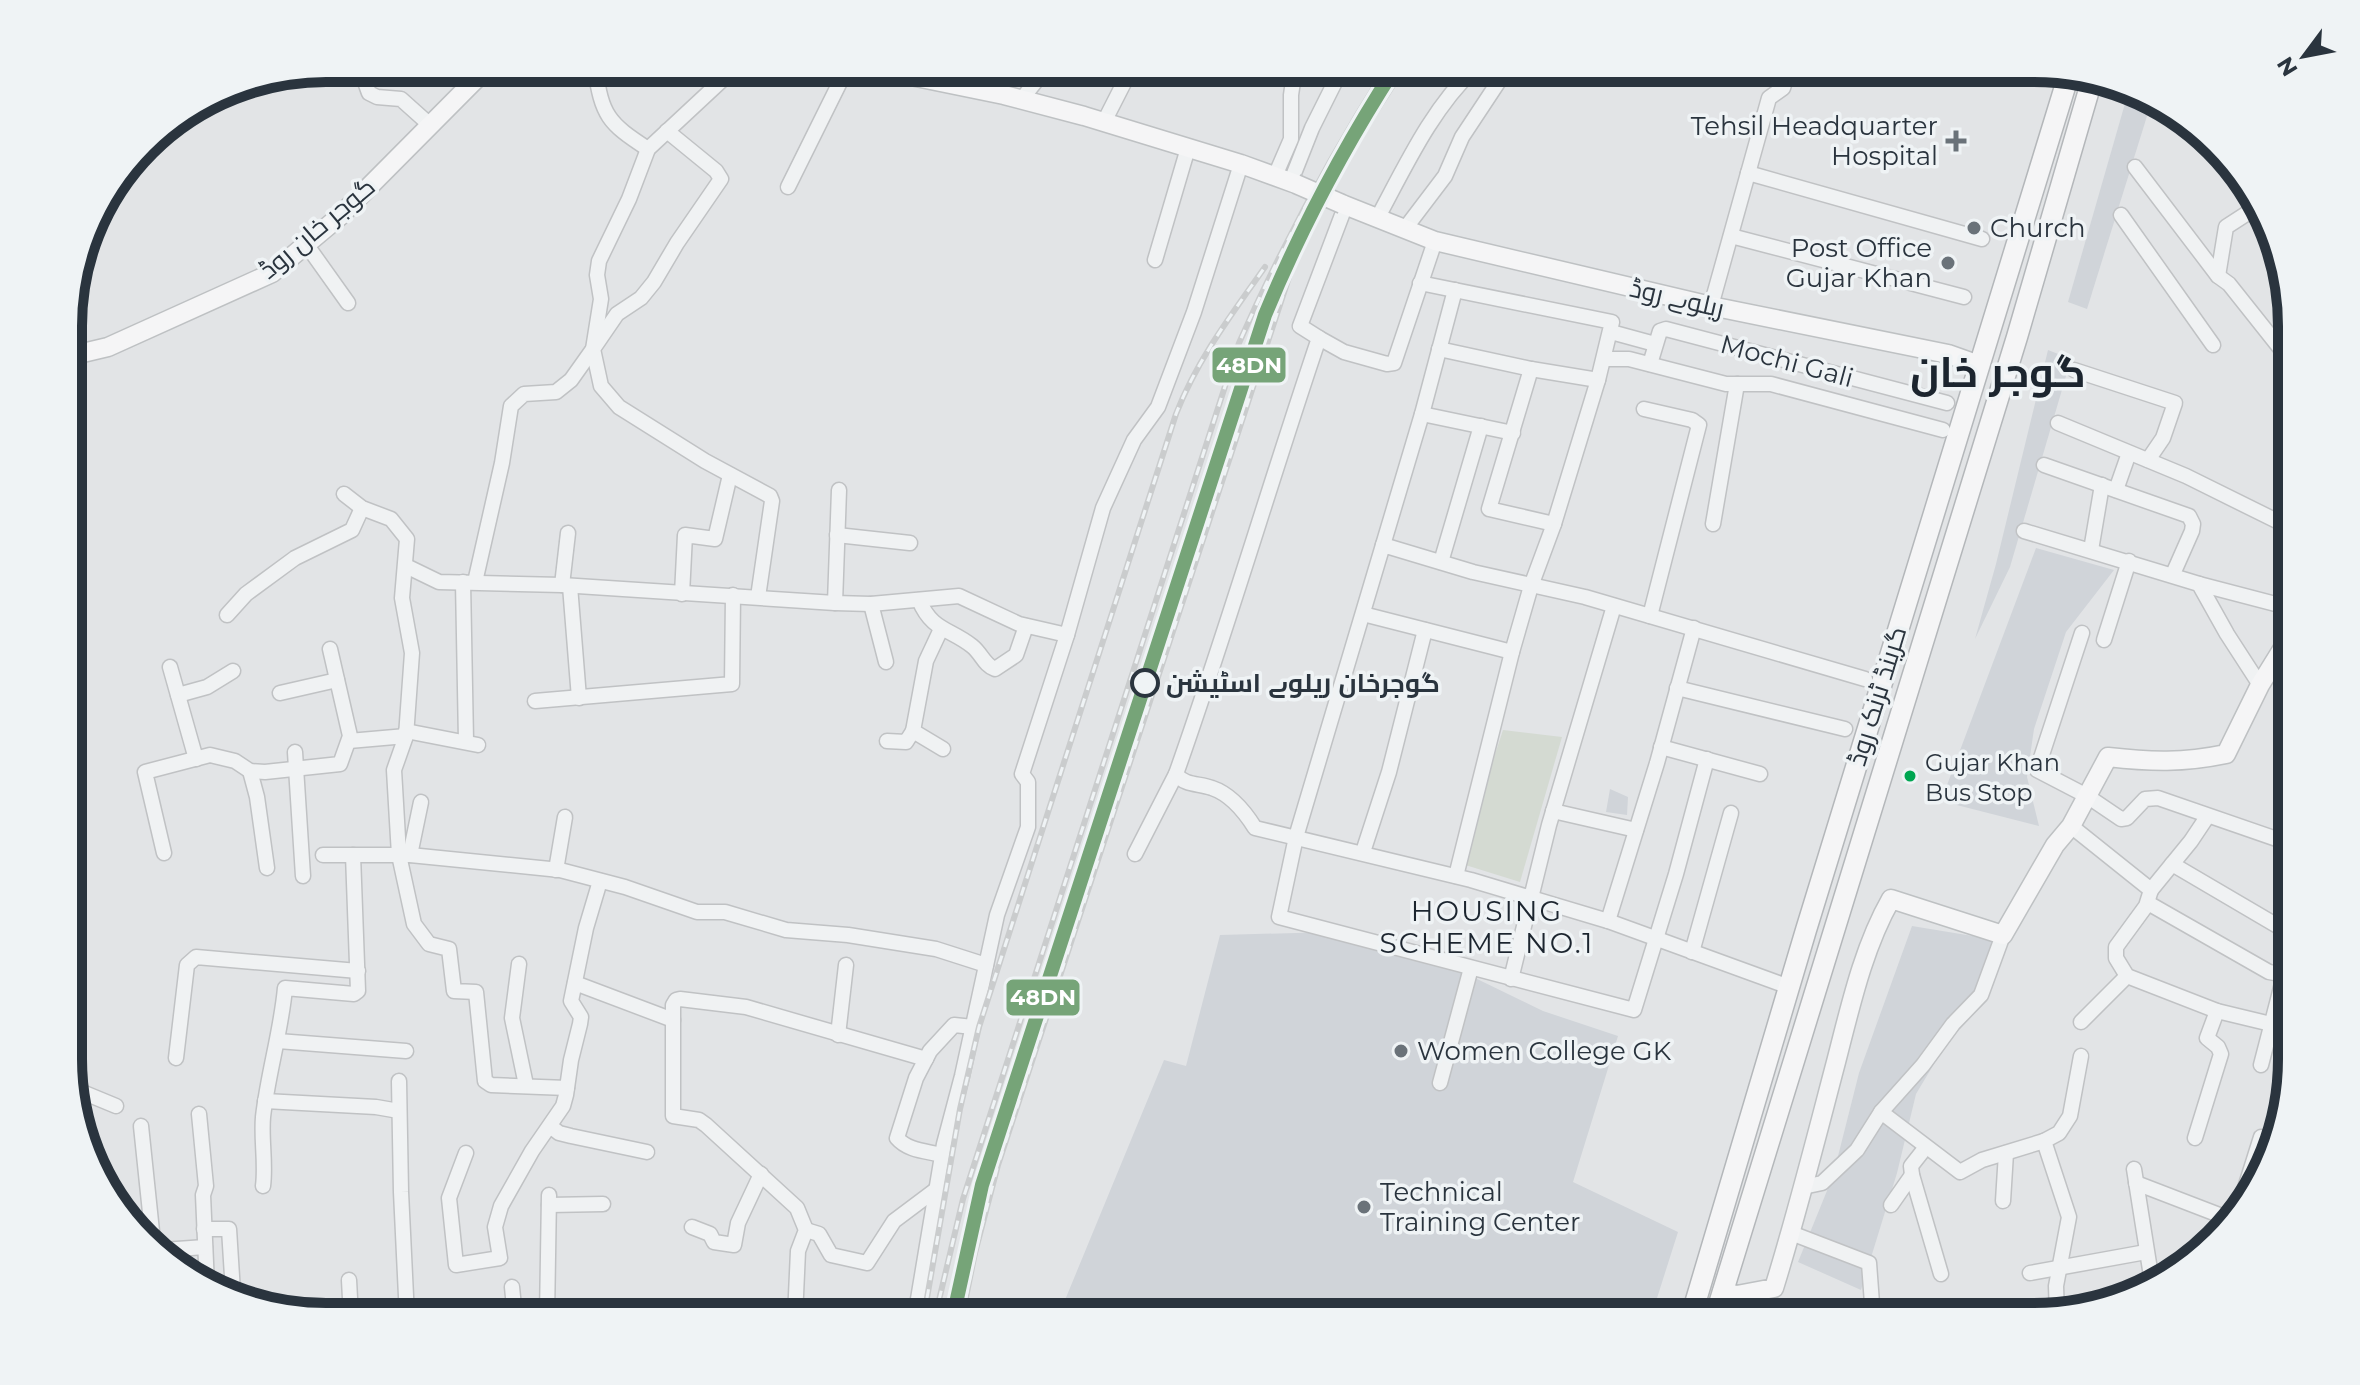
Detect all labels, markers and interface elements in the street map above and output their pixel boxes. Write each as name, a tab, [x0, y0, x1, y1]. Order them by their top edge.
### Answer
north arrow	[2264, 16, 2344, 96]
text: N	[2271, 52, 2304, 81]
place label: Tehsil Headquarter Hospital	[1691, 110, 1938, 172]
marker: Tehsil Headquarter Hospital	[1945, 130, 1967, 152]
street label: گوجر خان روڈ	[253, 170, 381, 286]
place label: Church	[1990, 212, 2086, 244]
marker: Church	[1965, 219, 1983, 237]
place label: Post Office Gujar Khan	[1786, 232, 1932, 294]
marker: Post Office Gujar Khan	[1939, 254, 1957, 272]
street label: ریلوے روڈ	[1627, 272, 1727, 324]
street label: Mochi Gali	[1717, 328, 1857, 394]
line badge: 48DN	[1211, 346, 1287, 384]
district label: گوجر خان	[1910, 346, 2086, 398]
text: 48DN	[1216, 352, 1282, 379]
street label: گرینڈ ٹرنک روڈ	[1841, 622, 1913, 770]
place label: گوجرخان ریلوے اسٹیشن	[1166, 667, 1440, 699]
marker: گوجرخان ریلوے اسٹیشن	[1131, 669, 1159, 697]
place label: Gujar Khan Bus Stop	[1925, 748, 2060, 807]
marker: Gujar Khan Bus Stop	[1902, 768, 1918, 784]
district label: HOUSING SCHEME NO.1	[1380, 894, 1594, 960]
line badge: 48DN	[1005, 978, 1081, 1017]
text: 48DN	[1010, 984, 1076, 1011]
place label: Women College GK	[1417, 1035, 1672, 1067]
marker: Women College GK	[1392, 1042, 1410, 1060]
place label: Technical Training Center	[1380, 1176, 1580, 1238]
marker: Technical Training Center	[1355, 1198, 1373, 1216]

